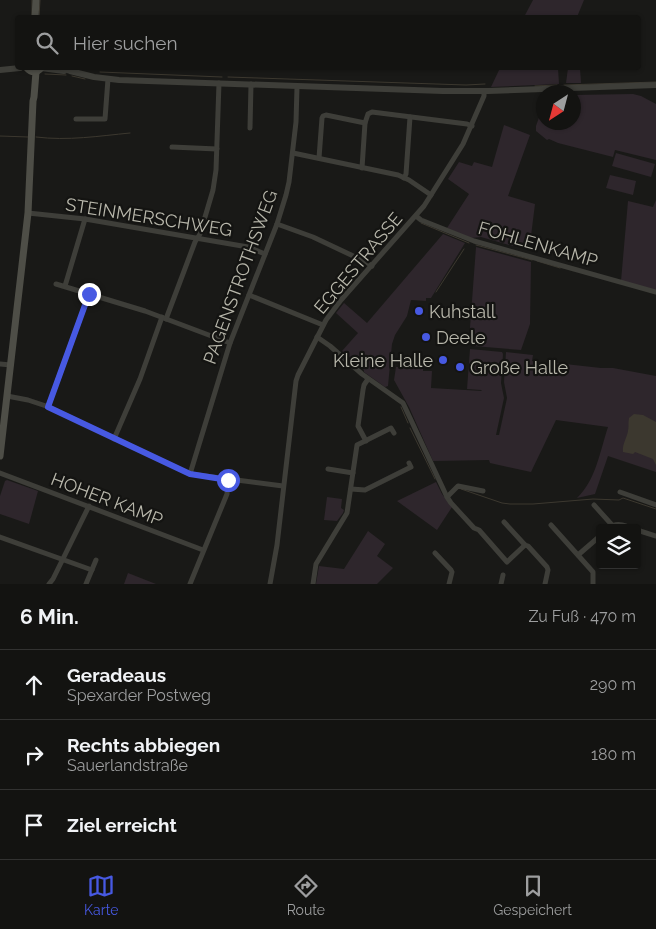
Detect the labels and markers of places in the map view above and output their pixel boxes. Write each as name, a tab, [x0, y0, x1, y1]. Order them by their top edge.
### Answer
place label: Kuhstall	[429, 301, 496, 322]
marker: Kuhstall	[413, 305, 425, 317]
place label: Deele	[436, 327, 486, 348]
marker: Deele	[420, 331, 432, 343]
place label: Kleine Halle	[333, 350, 433, 371]
marker: Kleine Halle	[437, 354, 449, 366]
place label: Große Halle	[470, 357, 568, 378]
marker: Große Halle	[454, 361, 466, 373]

